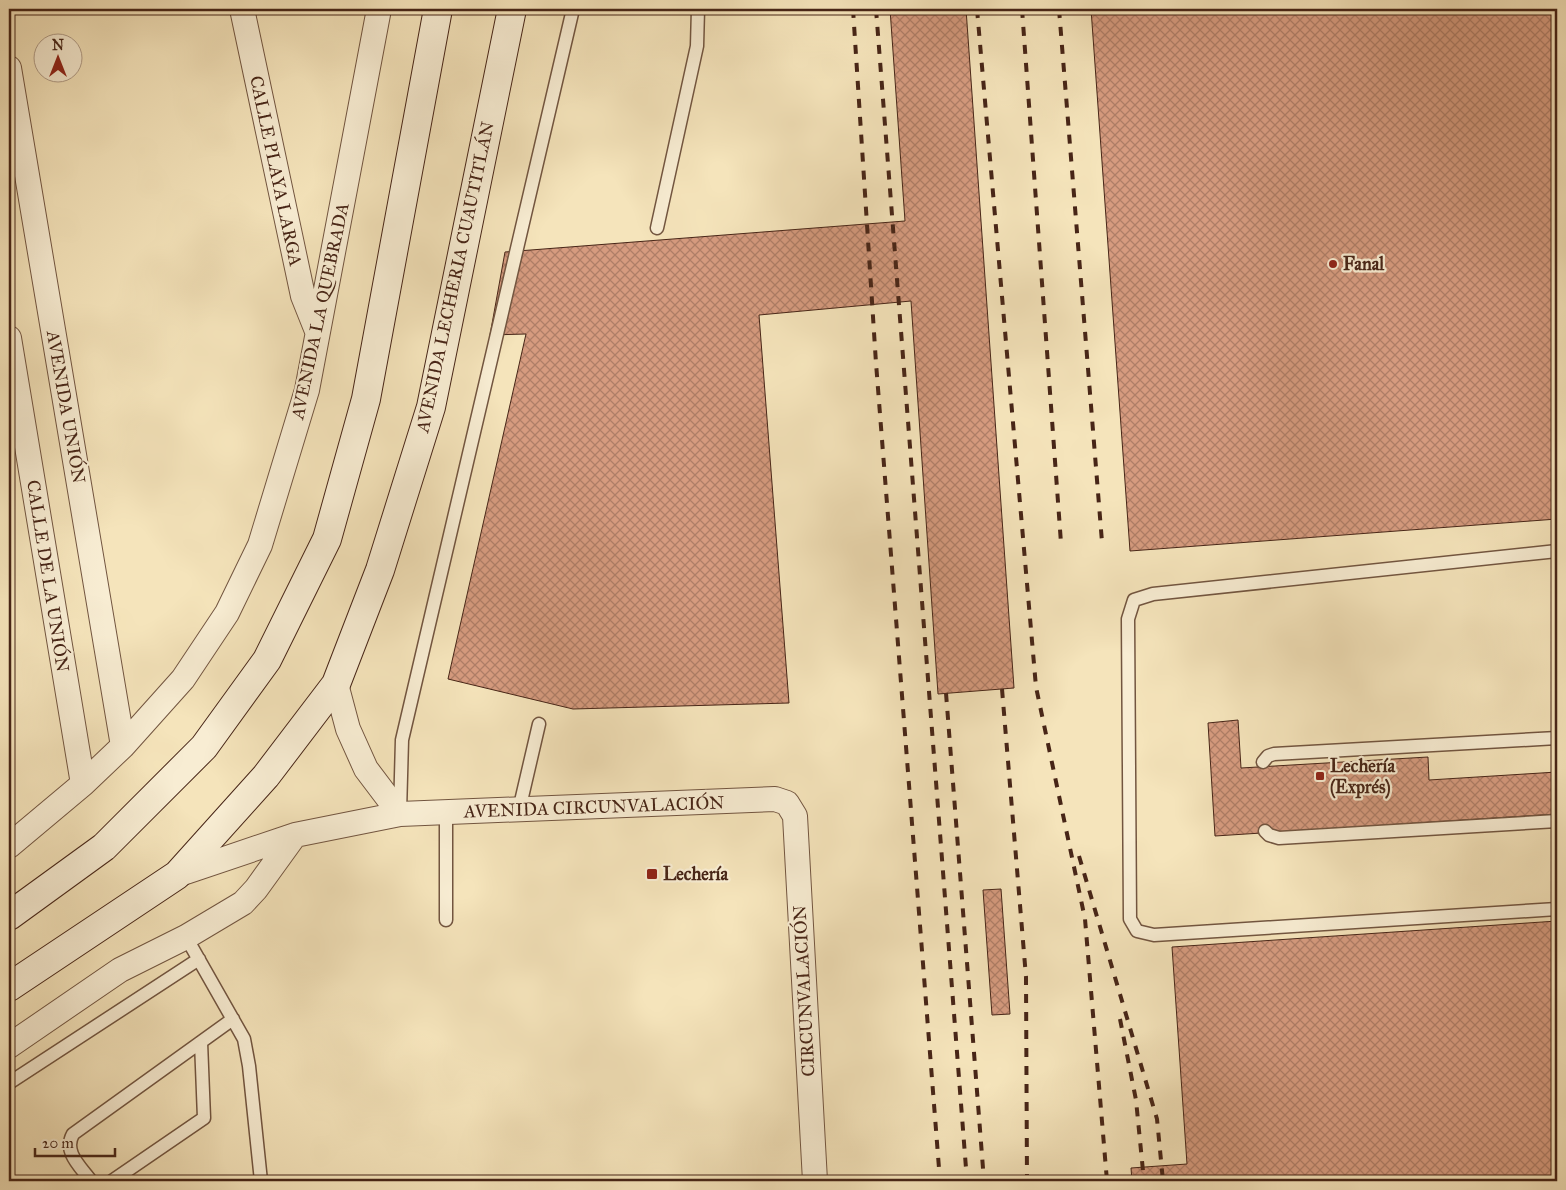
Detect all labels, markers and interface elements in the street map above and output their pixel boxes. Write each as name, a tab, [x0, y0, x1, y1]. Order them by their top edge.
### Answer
north arrow	[32, 32, 82, 82]
text: N	[52, 37, 64, 54]
street label: CALLE PLAYA LARGA	[245, 74, 307, 268]
street label: AVENIDA LECHERIA CUAUTITLÁN	[409, 119, 499, 435]
street label: AVENIDA LA QUEBRADA	[286, 201, 354, 422]
place label: Fanal	[1343, 253, 1385, 275]
marker: Fanal	[1327, 258, 1339, 270]
street label: AVENIDA UNIÓN	[42, 328, 92, 485]
street label: CALLE DE LA UNIÓN	[22, 478, 76, 674]
place label: Lechería (Exprés)	[1330, 755, 1396, 799]
marker: Lechería (Exprés)	[1314, 770, 1326, 782]
street label: AVENIDA CIRCUNVALACIÓN	[462, 789, 725, 823]
place label: Lechería	[663, 863, 729, 885]
marker: Lechería	[645, 867, 659, 881]
street label: CIRCUNVALACIÓN	[787, 905, 819, 1077]
scale bar	[35, 1125, 115, 1157]
text: 20 m	[42, 1134, 74, 1152]

